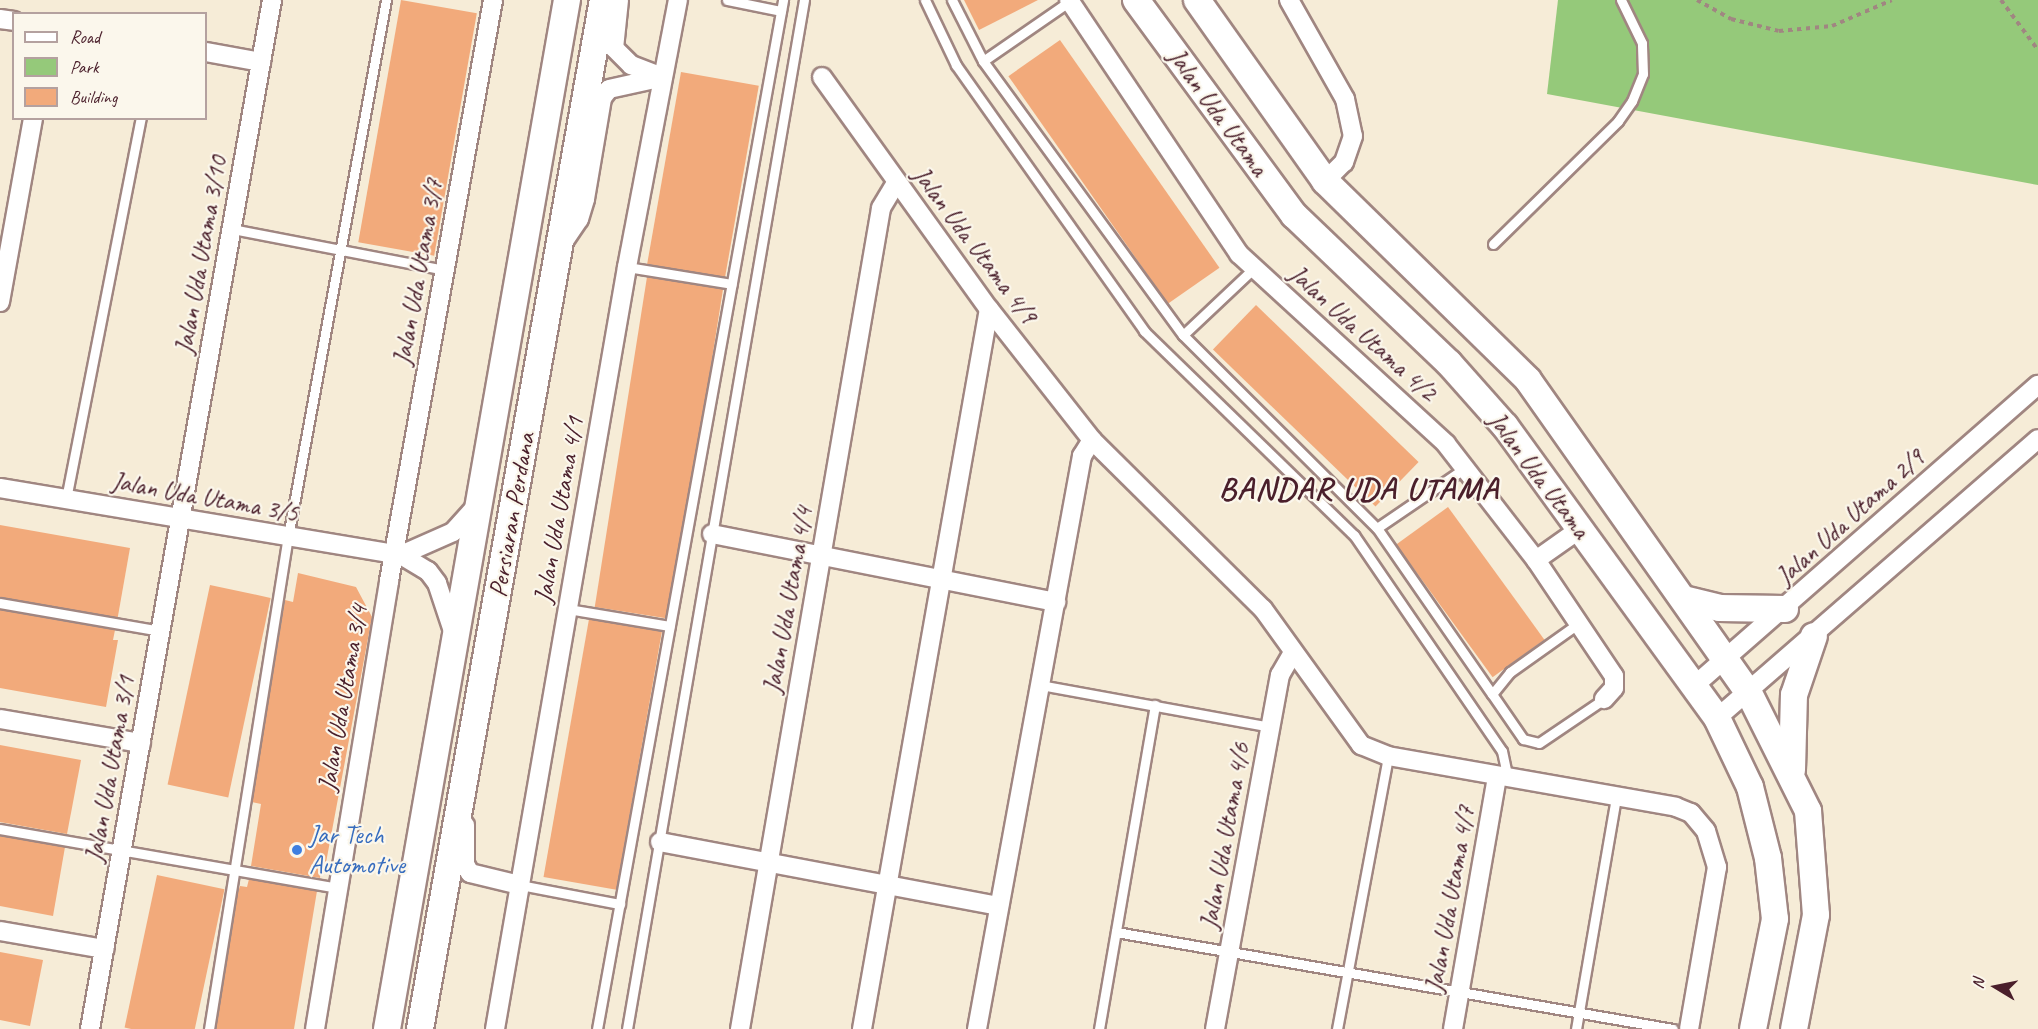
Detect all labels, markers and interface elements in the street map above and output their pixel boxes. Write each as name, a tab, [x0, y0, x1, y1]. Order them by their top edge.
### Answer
legend	[12, 12, 207, 120]
text: Road	[70, 26, 100, 48]
street label: Jalan Uda Utama	[1161, 41, 1275, 183]
text: Park	[70, 56, 99, 78]
text: Building	[70, 86, 117, 108]
street label: Jalan Uda Utama 3/10	[168, 153, 234, 357]
street label: Jalan Uda Utama 4/9	[905, 159, 1045, 331]
street label: Jalan Uda Utama 3/7	[386, 175, 450, 369]
street label: Jalan Uda Utama 4/2	[1282, 258, 1444, 408]
street label: Jalan Uda Utama	[1481, 405, 1597, 545]
street label: Jalan Uda Utama 4/1	[527, 413, 591, 607]
street label: Persiaran Perdana	[482, 431, 542, 599]
street label: Jalan Uda Utama 2/9	[1769, 442, 1931, 592]
street label: Jalan Uda Utama 3/5	[108, 465, 302, 529]
district label: BANDAR UDA UTAMA	[1220, 470, 1498, 508]
street label: Jalan Uda Utama 4/4	[756, 503, 820, 697]
street label: Jalan Uda Utama 3/4	[311, 601, 375, 795]
street label: Jalan Uda Utama 3/1	[78, 672, 142, 866]
street label: Jalan Uda Utama 4/6	[1193, 739, 1257, 933]
street label: Jalan Uda Utama 4/7	[1418, 802, 1482, 996]
place label: Jar Tech Automotive	[309, 819, 405, 880]
marker: Jar Tech Automotive	[290, 843, 304, 857]
north arrow	[1966, 957, 2026, 1017]
text: N	[1968, 977, 1989, 990]

